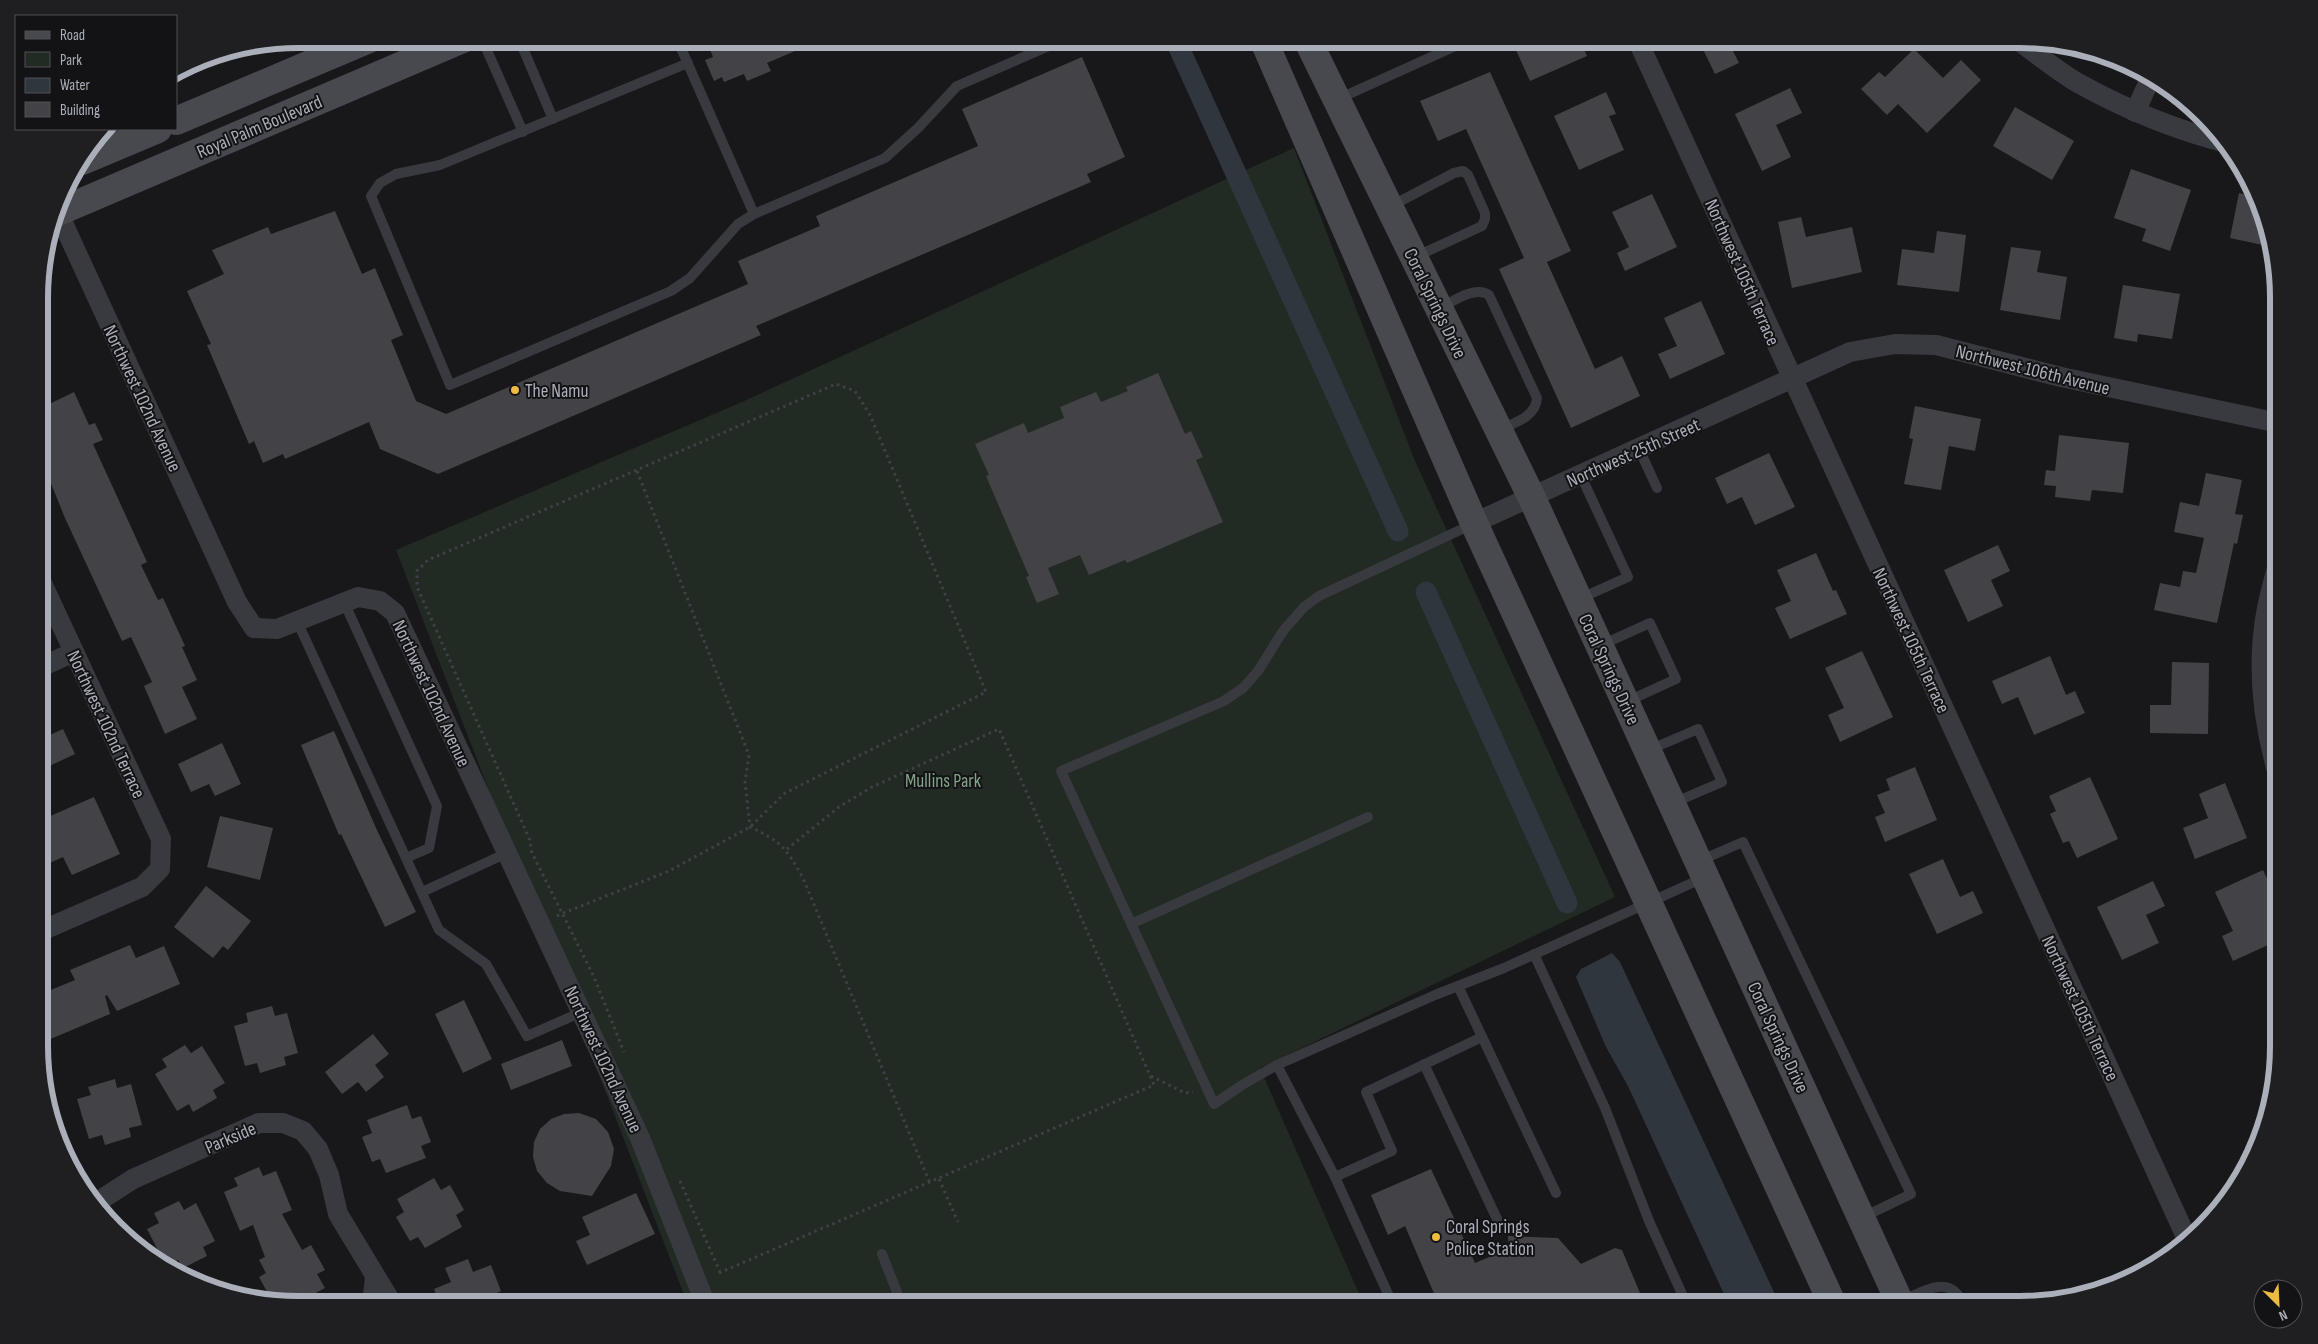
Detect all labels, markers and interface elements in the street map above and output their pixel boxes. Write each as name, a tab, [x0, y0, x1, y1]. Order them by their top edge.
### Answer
legend	[15, 15, 178, 130]
text: Road	[60, 26, 85, 45]
text: Park	[60, 51, 82, 70]
text: Water	[60, 76, 91, 95]
street label: Royal Palm Boulevard	[193, 91, 326, 164]
text: Building	[60, 101, 100, 120]
street label: Northwest 105th Terrace	[1699, 196, 1784, 349]
street label: Coral Springs Drive	[1398, 245, 1471, 362]
street label: Northwest 102nd Avenue	[98, 321, 186, 476]
street label: Northwest 106th Avenue	[1953, 340, 2112, 401]
place label: The Namu	[525, 380, 588, 403]
marker: The Namu	[509, 384, 521, 396]
street label: Northwest 25th Street	[1563, 414, 1704, 493]
street label: Northwest 105th Terrace	[1867, 564, 1954, 717]
street label: Coral Springs Drive	[1573, 611, 1644, 729]
street label: Northwest 102nd Avenue	[387, 616, 475, 771]
street label: Northwest 102nd Terrace	[61, 647, 150, 802]
park label: Mullins Park	[905, 770, 982, 793]
street label: Northwest 105th Terrace	[2036, 932, 2123, 1085]
street label: Coral Springs Drive	[1742, 979, 1813, 1097]
street label: Northwest 102nd Avenue	[559, 982, 647, 1137]
street label: Parkside	[201, 1117, 260, 1159]
place label: Coral Springs Police Station	[1446, 1216, 1534, 1261]
marker: Coral Springs Police Station	[1430, 1231, 1442, 1243]
north arrow	[2253, 1279, 2303, 1329]
text: N	[2276, 1306, 2290, 1325]

